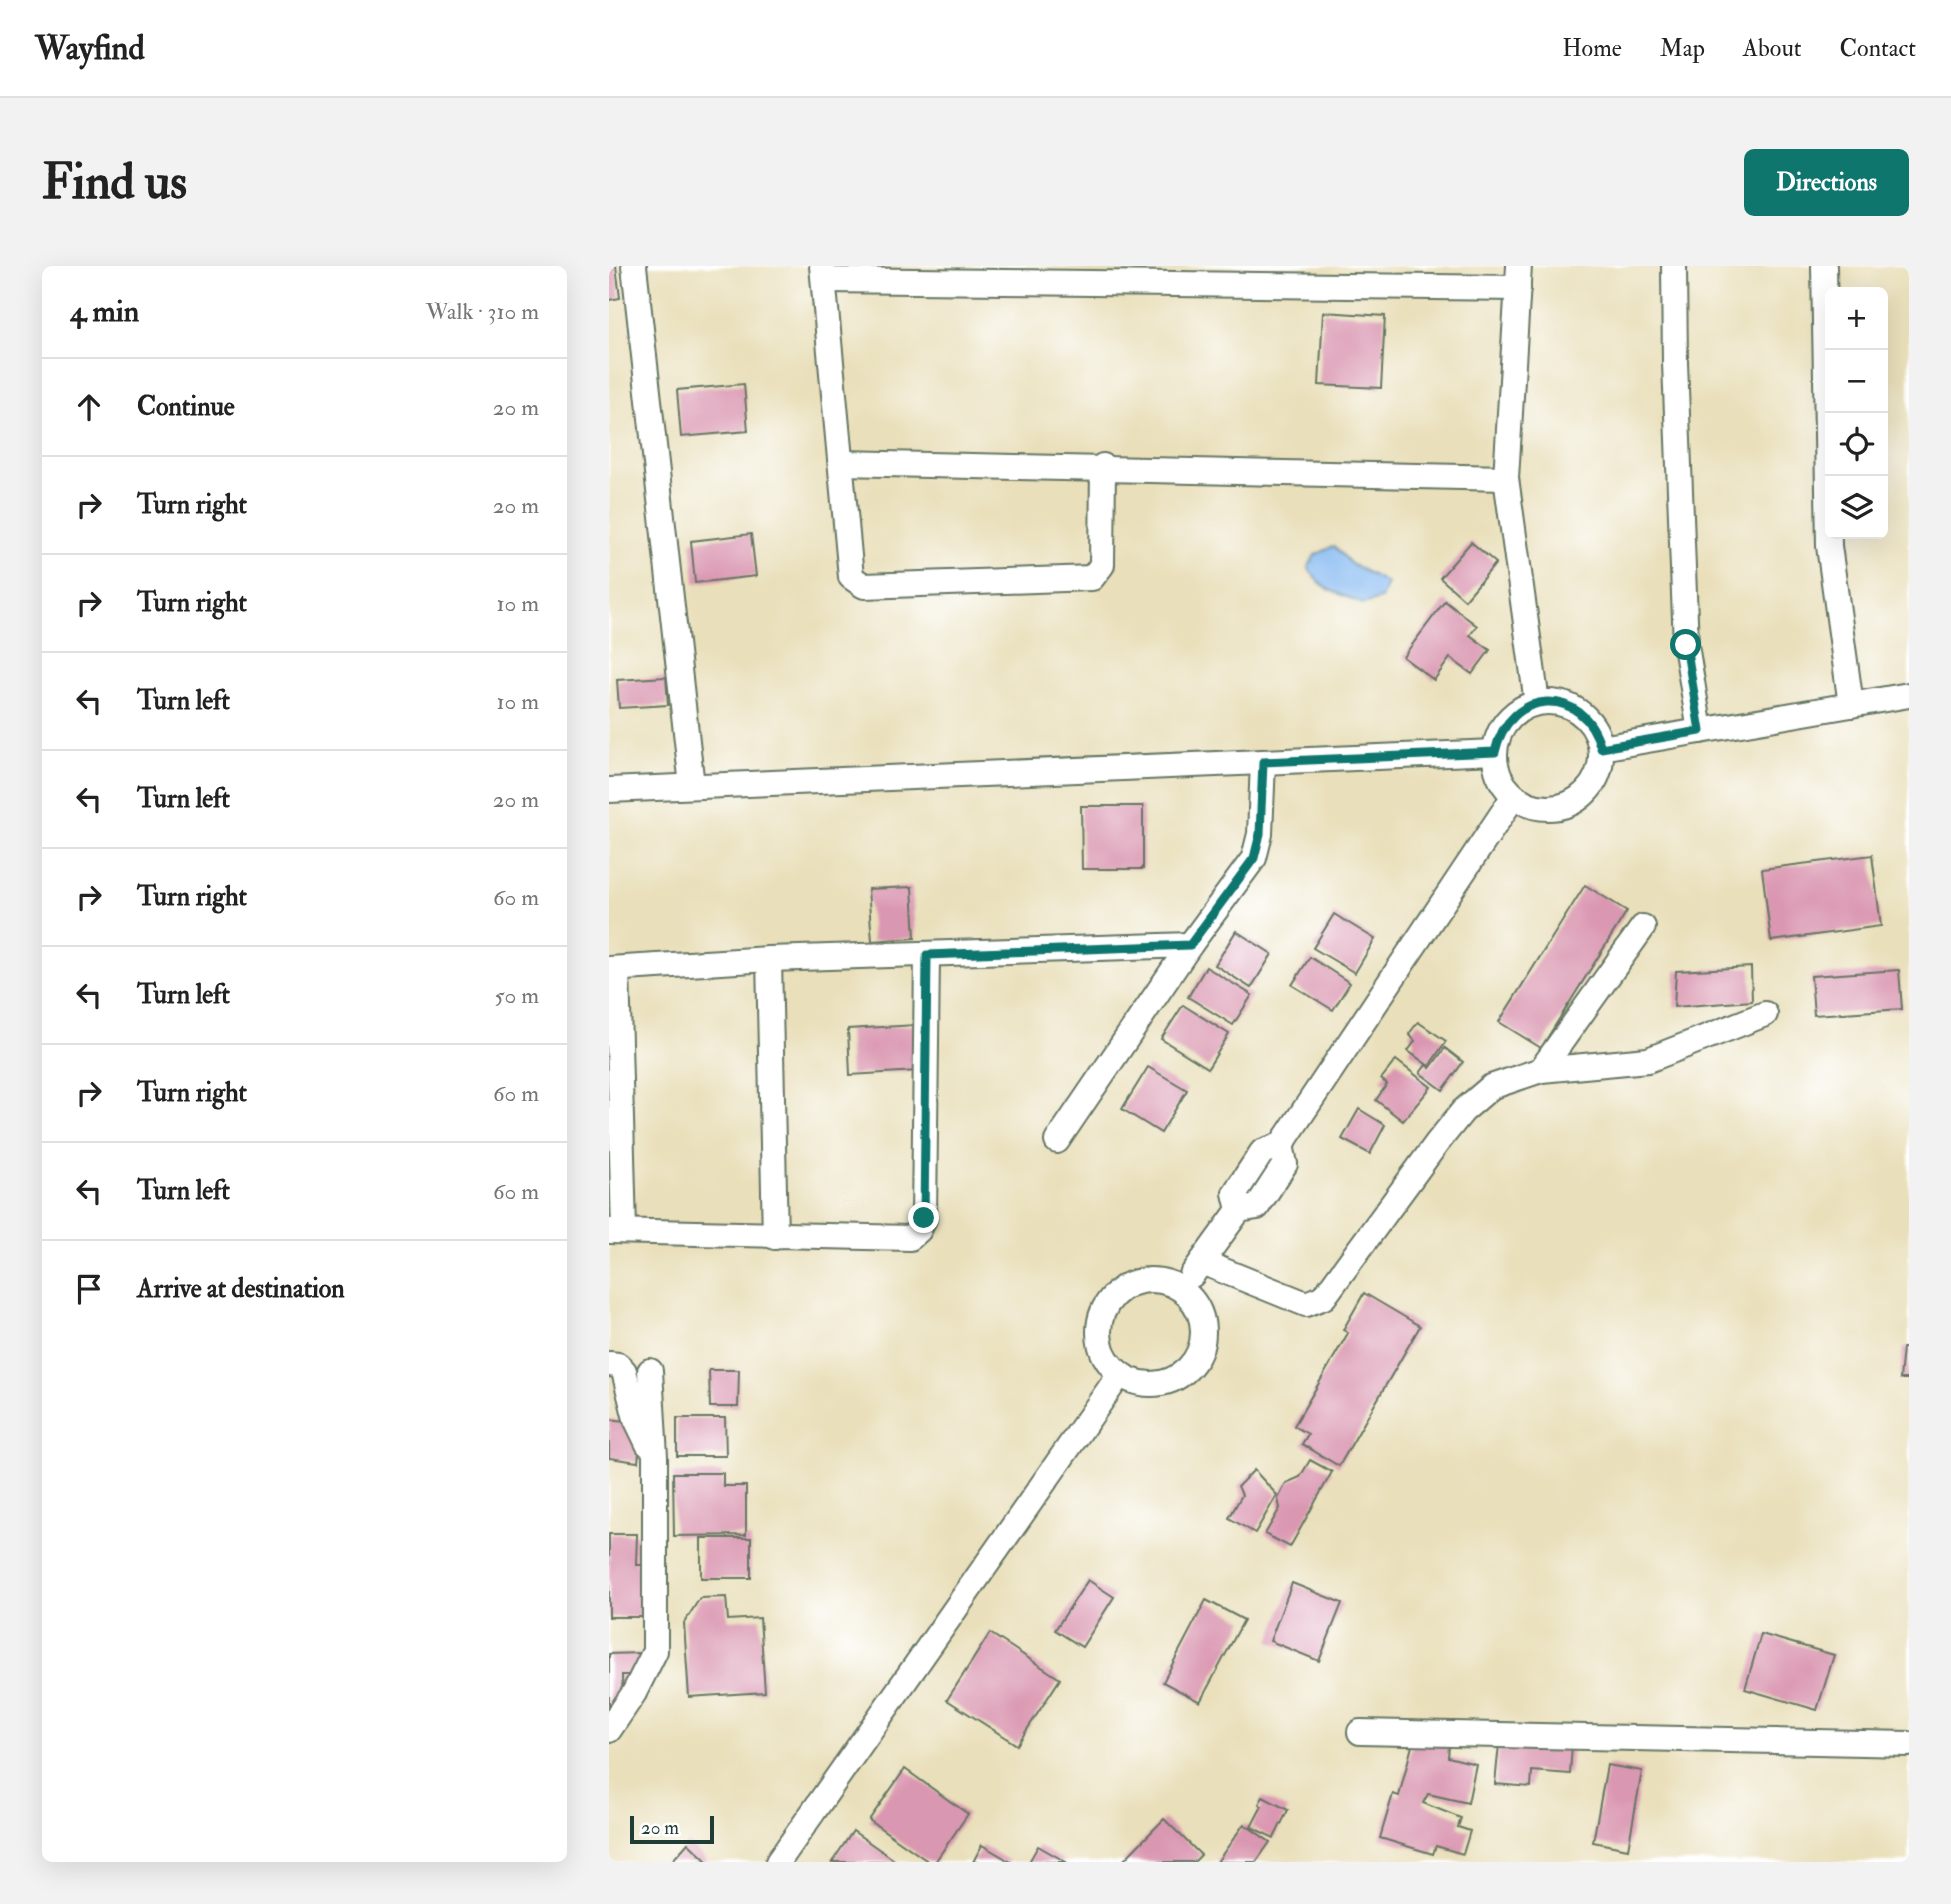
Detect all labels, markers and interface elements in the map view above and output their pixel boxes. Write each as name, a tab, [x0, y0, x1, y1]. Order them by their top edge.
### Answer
text: Wayfind	[35, 28, 145, 69]
text: Home	[1562, 33, 1622, 64]
text: Map	[1660, 33, 1705, 64]
text: About	[1743, 33, 1802, 64]
text: Contact	[1840, 33, 1916, 64]
button: Directions	[1744, 149, 1909, 216]
text: Find us	[42, 152, 187, 213]
map controls	[1825, 287, 1888, 539]
button: +	[1825, 287, 1888, 350]
text: 4 min	[70, 293, 139, 330]
text: Walk · 310 m	[426, 297, 539, 326]
button: −	[1825, 350, 1888, 413]
icon: ahead	[70, 388, 108, 426]
text: Continue	[137, 391, 235, 423]
text: 20 m	[493, 393, 539, 422]
button: locate	[1825, 413, 1888, 476]
button: layers	[1825, 476, 1888, 539]
icon: right	[70, 486, 108, 524]
text: Turn right	[137, 489, 247, 521]
text: 20 m	[493, 491, 539, 520]
icon: right	[70, 584, 108, 622]
text: Turn right	[137, 587, 247, 619]
text: 10 m	[496, 589, 539, 618]
route start	[1670, 629, 1701, 660]
icon: left	[70, 682, 108, 720]
text: Turn left	[137, 685, 230, 717]
text: 10 m	[496, 687, 539, 716]
icon: left	[70, 780, 108, 818]
text: Turn left	[137, 783, 230, 815]
text: 20 m	[493, 785, 539, 814]
icon: right	[70, 878, 108, 916]
text: Turn right	[137, 881, 247, 913]
text: 60 m	[493, 883, 539, 912]
icon: left	[70, 976, 108, 1014]
text: Turn left	[137, 979, 230, 1011]
text: 50 m	[495, 981, 539, 1010]
icon: right	[70, 1074, 108, 1112]
text: Turn right	[137, 1077, 247, 1109]
text: 60 m	[493, 1079, 539, 1108]
icon: left	[70, 1172, 108, 1210]
text: Turn left	[137, 1175, 230, 1207]
text: 60 m	[493, 1177, 539, 1206]
route end	[908, 1202, 939, 1233]
icon: arrive	[70, 1270, 108, 1308]
text: Arrive at destination	[137, 1273, 345, 1305]
scale bar	[630, 1813, 714, 1845]
text: 20 m	[641, 1816, 679, 1840]

